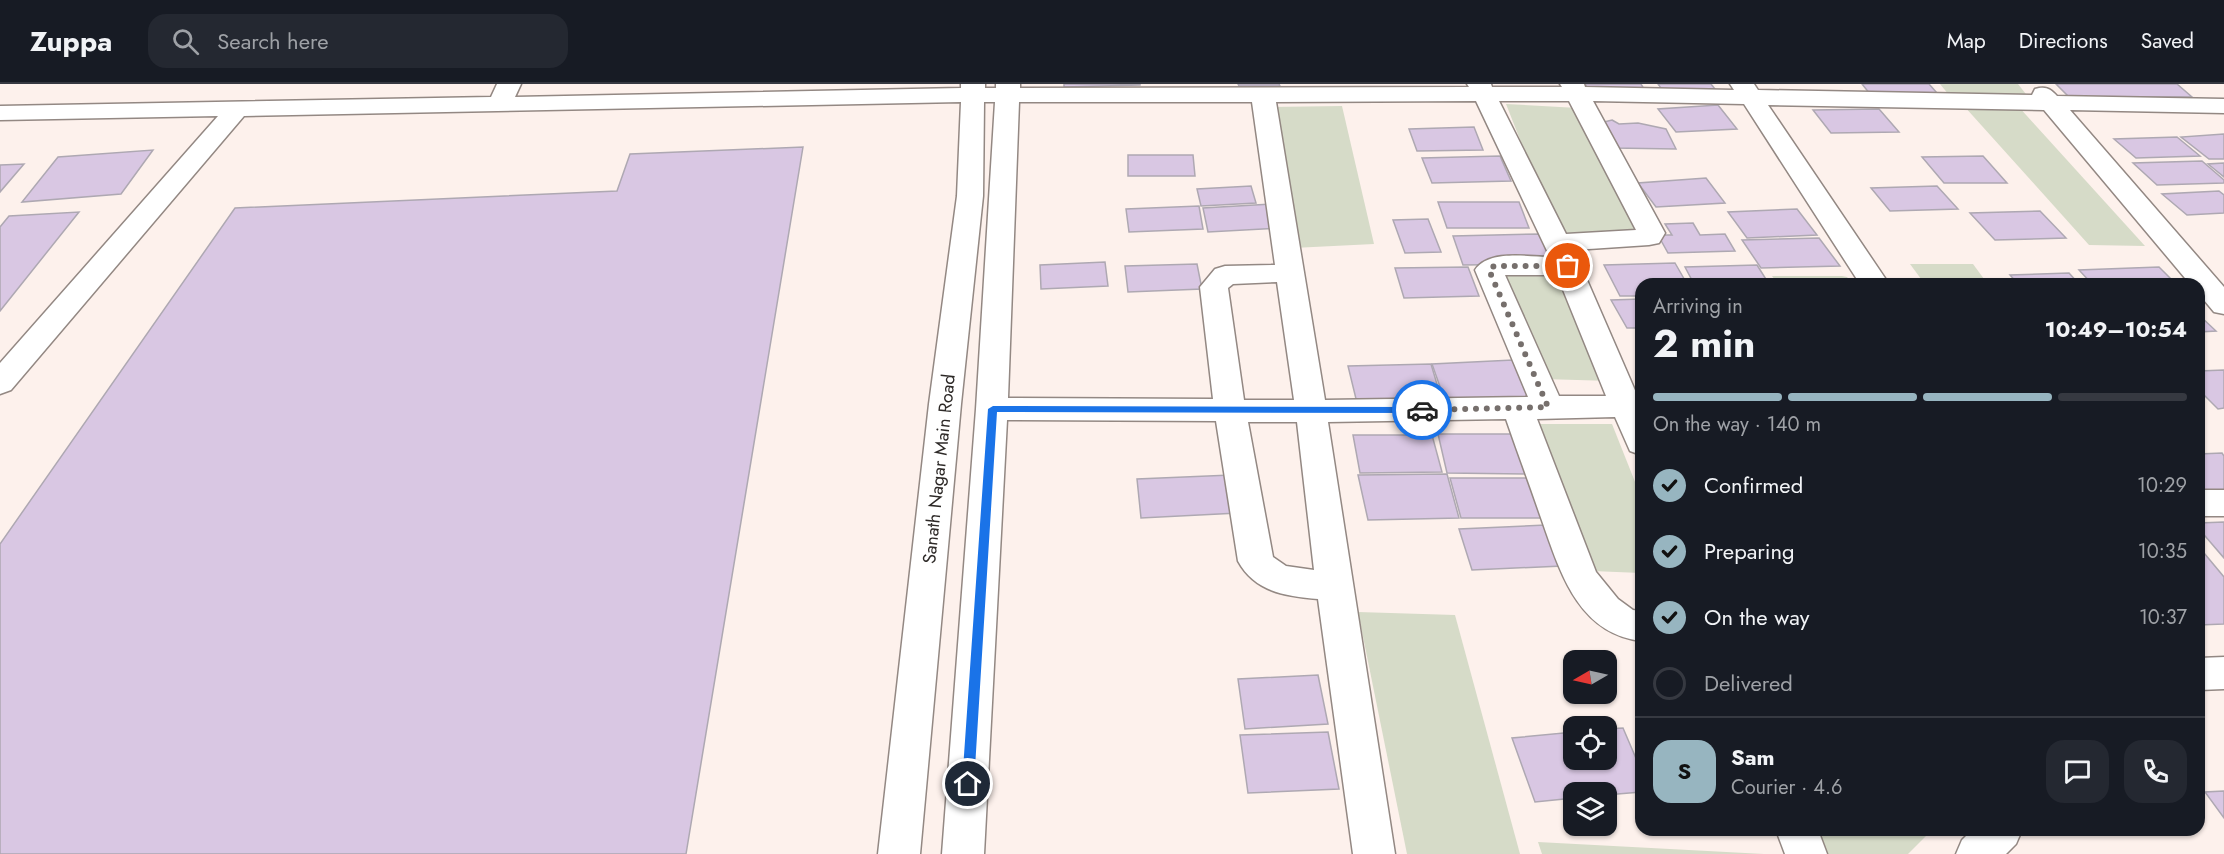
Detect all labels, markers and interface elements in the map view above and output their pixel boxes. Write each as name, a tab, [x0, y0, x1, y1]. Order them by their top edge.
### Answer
search box	[148, 14, 568, 68]
text: Zuppa	[30, 21, 112, 62]
icon: search	[169, 25, 202, 58]
text: Search here	[217, 25, 329, 57]
text: Map	[1947, 26, 1986, 56]
text: Directions	[2019, 26, 2108, 56]
text: Saved	[2141, 26, 2194, 56]
pin	[1542, 240, 1593, 291]
icon: bag	[1551, 249, 1584, 282]
text: Arriving in	[1653, 292, 1743, 321]
text: 10:49–10:54	[2044, 313, 2187, 345]
text: 2 min	[1653, 315, 1755, 372]
street label: Sanath Nagar Main Road	[916, 373, 962, 565]
courier	[1392, 380, 1452, 440]
icon: car	[1406, 394, 1439, 427]
text: On the way · 140 m	[1653, 410, 1821, 439]
icon: check	[1653, 469, 1686, 502]
text: Confirmed	[1704, 469, 1803, 501]
text: 10:29	[2137, 471, 2187, 500]
icon: check	[1653, 535, 1686, 568]
text: Preparing	[1704, 535, 1795, 567]
text: 10:35	[2138, 537, 2187, 566]
icon: check	[1653, 601, 1686, 634]
text: On the way	[1704, 601, 1809, 633]
text: 10:37	[2139, 603, 2187, 632]
north arrow	[1563, 650, 1617, 704]
map controls	[1563, 650, 1617, 836]
text: Delivered	[1704, 667, 1793, 699]
button: locate	[1563, 716, 1617, 770]
button: chat	[2046, 740, 2109, 803]
button: phone	[2124, 740, 2187, 803]
text: Sam	[1731, 741, 1775, 773]
text: S	[1678, 755, 1691, 787]
pin	[942, 758, 993, 809]
icon: home	[951, 767, 984, 800]
text: Courier · 4.6	[1731, 773, 1843, 802]
button: layers	[1563, 782, 1617, 836]

